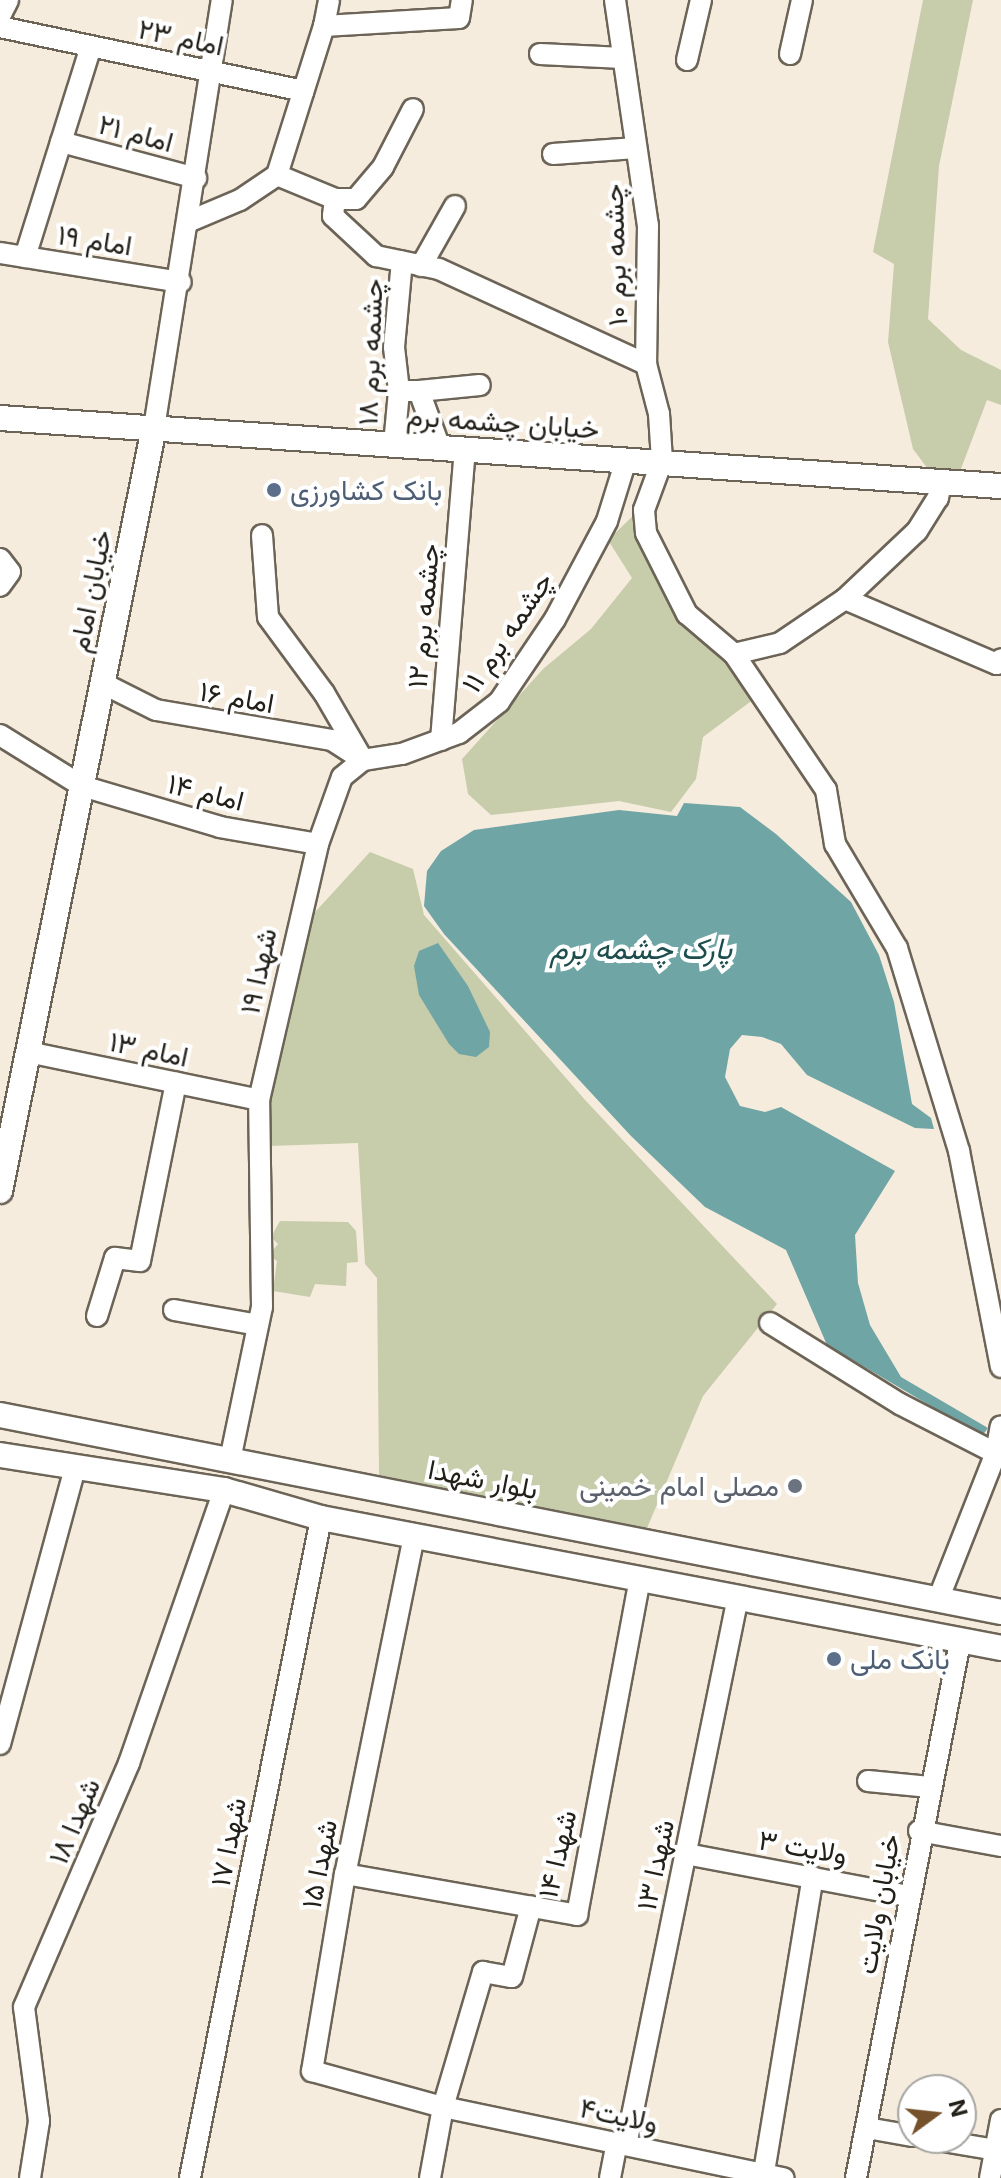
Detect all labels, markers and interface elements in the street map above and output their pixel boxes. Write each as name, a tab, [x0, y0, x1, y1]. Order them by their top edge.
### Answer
street label: امام ۲۳	[135, 12, 227, 62]
street label: امام ۲۱	[95, 107, 177, 159]
street label: چشمه برم ۱۰	[596, 183, 634, 327]
street label: امام ۱۹	[55, 218, 135, 262]
street label: چشمه برم ۱۸	[351, 278, 389, 426]
street label: خیابان چشمه برم	[406, 399, 600, 445]
place label: بانک کشاورزی	[290, 473, 442, 507]
marker: بانک کشاورزی	[265, 481, 283, 499]
street label: خیابان امام	[62, 527, 118, 655]
street label: چشمه برم ۱۲	[400, 542, 446, 690]
street label: چشمه برم ۱۱	[454, 565, 560, 699]
street label: امام ۱۶	[197, 674, 277, 720]
street label: امام ۱۴	[164, 766, 248, 818]
street label: شهدا ۱۹	[233, 925, 283, 1017]
water label: پارک چشمه برم	[550, 930, 732, 966]
street label: امام ۱۳	[106, 1024, 192, 1074]
street label: بلوار شهدا	[425, 1452, 541, 1506]
place label: مصلی امام خمینی	[579, 1469, 779, 1503]
marker: مصلی امام خمینی	[786, 1477, 804, 1495]
place label: بانک ملی	[850, 1642, 950, 1676]
marker: بانک ملی	[825, 1650, 843, 1668]
street label: شهدا ۱۸	[41, 1773, 107, 1869]
street label: شهدا ۱۷	[203, 1795, 253, 1889]
street label: شهدا ۱۴	[531, 1807, 583, 1901]
street label: شهدا ۱۵	[294, 1817, 344, 1911]
street label: شهدا ۱۳	[629, 1817, 681, 1913]
street label: ولایت ۳	[756, 1823, 850, 1871]
street label: خیابان ولایت	[849, 1831, 907, 1977]
north arrow	[897, 2074, 977, 2154]
street label: ولایت۴	[577, 2090, 661, 2140]
text: N	[944, 2097, 973, 2120]

